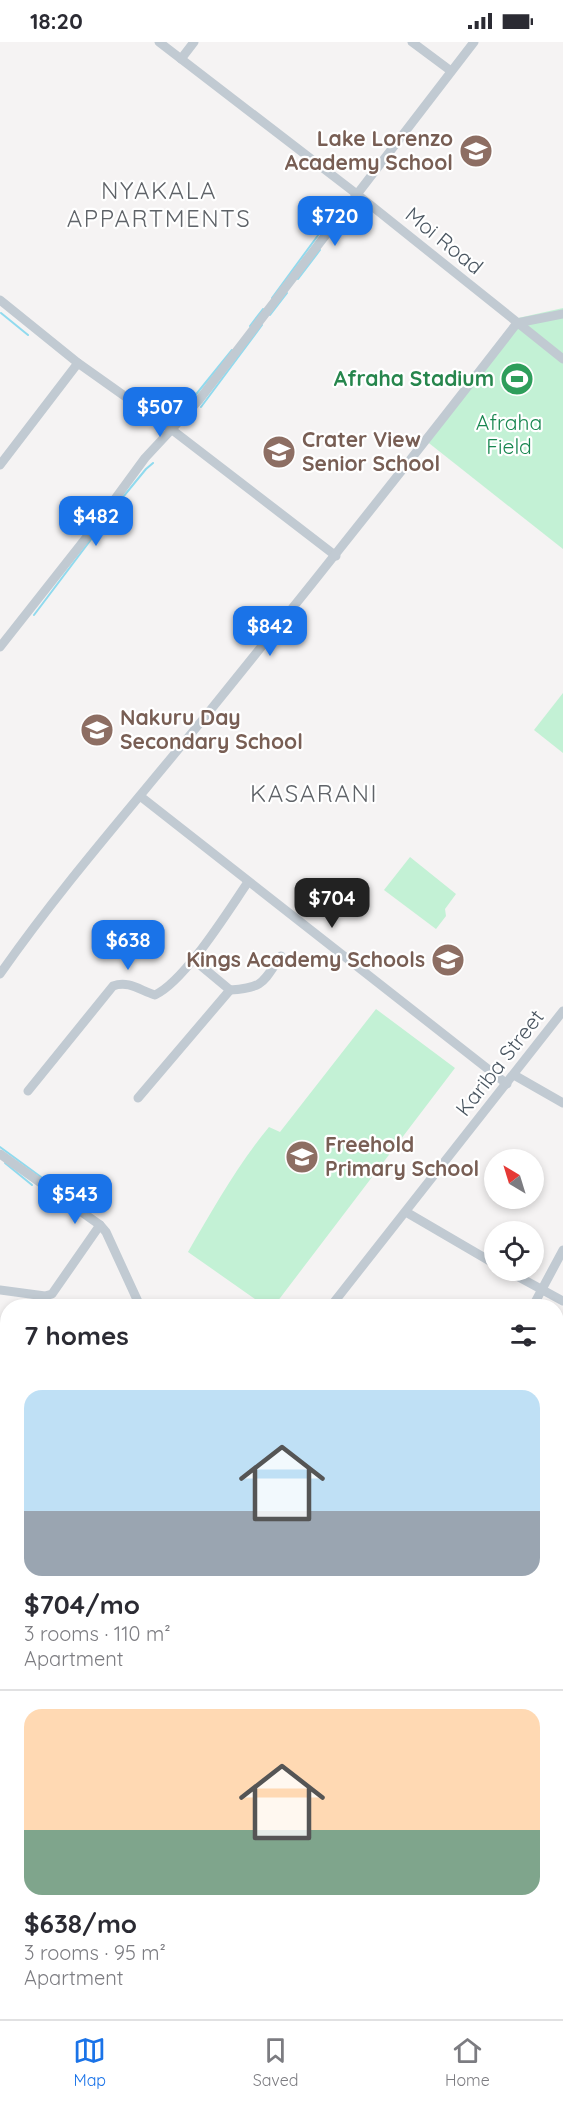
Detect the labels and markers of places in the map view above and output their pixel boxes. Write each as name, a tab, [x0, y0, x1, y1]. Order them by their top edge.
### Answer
place label: Lake Lorenzo Academy School	[285, 125, 453, 175]
school or university icon: Lake Lorenzo Academy School	[458, 133, 494, 169]
pin: $720	[299, 196, 371, 247]
sports icon: Afraha Stadium	[499, 361, 535, 397]
place label: Afraha Stadium	[334, 365, 494, 391]
pin: $507	[124, 387, 196, 438]
place label: Crater View Senior School	[302, 426, 440, 476]
school or university icon: Crater View Senior School	[261, 434, 297, 470]
pin: $482	[60, 496, 132, 547]
pin: $842	[234, 606, 306, 657]
place label: Nakuru Day Secondary School	[120, 704, 303, 754]
school or university icon: Nakuru Day Secondary School	[79, 712, 115, 748]
pin: $704	[296, 878, 368, 929]
pin: $638	[92, 920, 164, 971]
school or university icon: Kings Academy Schools	[430, 942, 466, 978]
place label: Kings Academy Schools	[186, 946, 425, 972]
place label: Freehold Primary School	[325, 1131, 479, 1181]
school or university icon: Freehold Primary School	[284, 1139, 320, 1175]
pin: $543	[39, 1174, 111, 1225]

